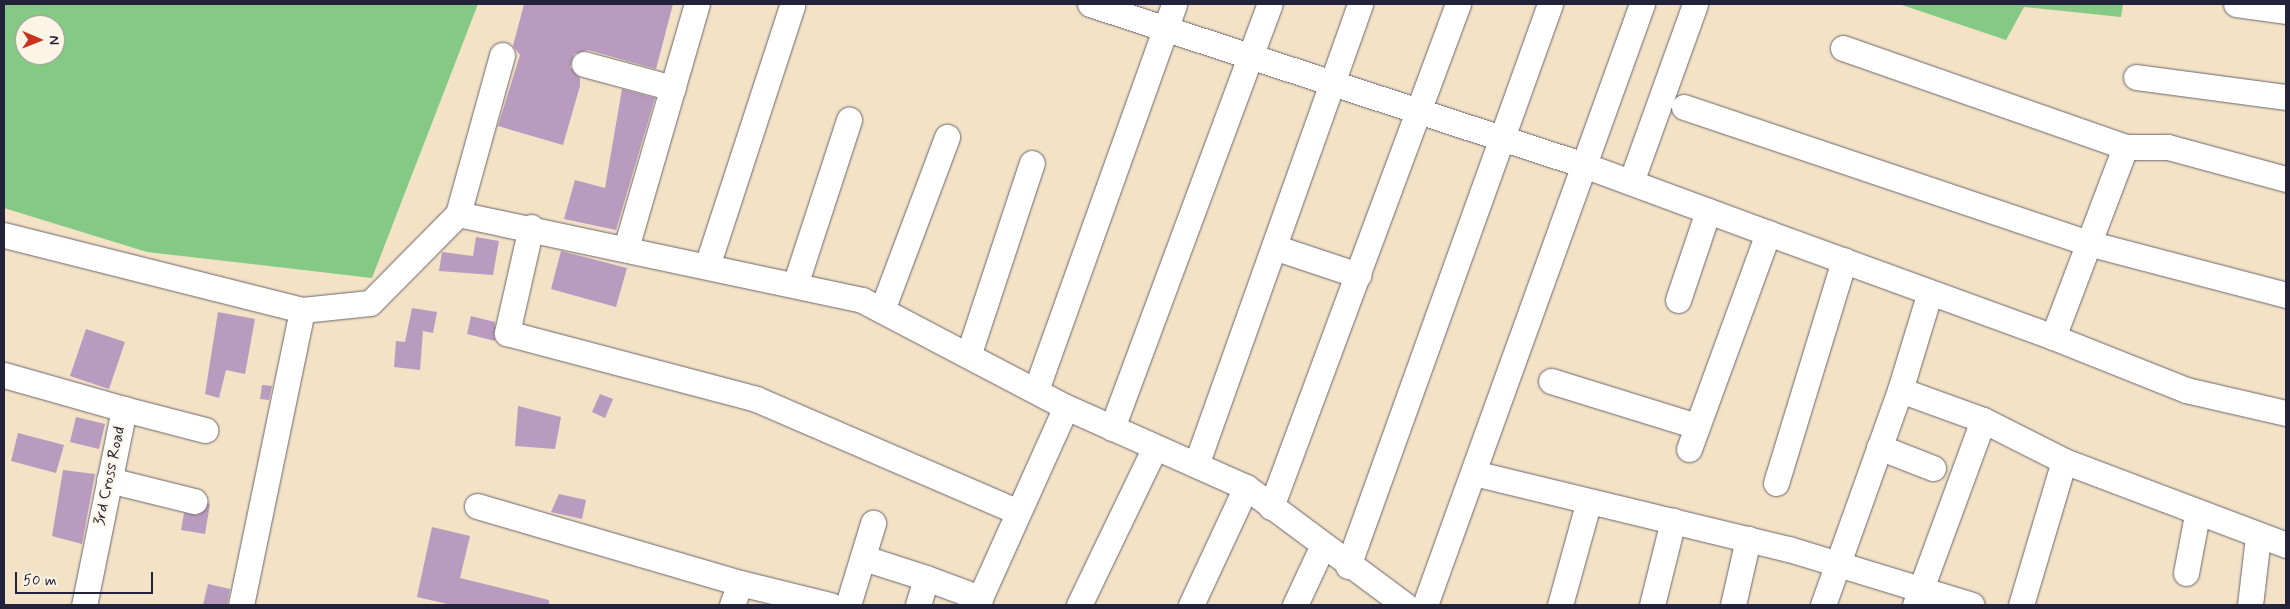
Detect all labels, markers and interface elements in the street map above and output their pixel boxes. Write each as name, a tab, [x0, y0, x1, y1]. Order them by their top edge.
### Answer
north arrow	[15, 15, 65, 65]
text: N	[45, 35, 63, 45]
street label: 3rd Cross Road	[90, 425, 130, 527]
scale bar	[18, 562, 155, 594]
text: 50 m	[23, 571, 57, 591]

